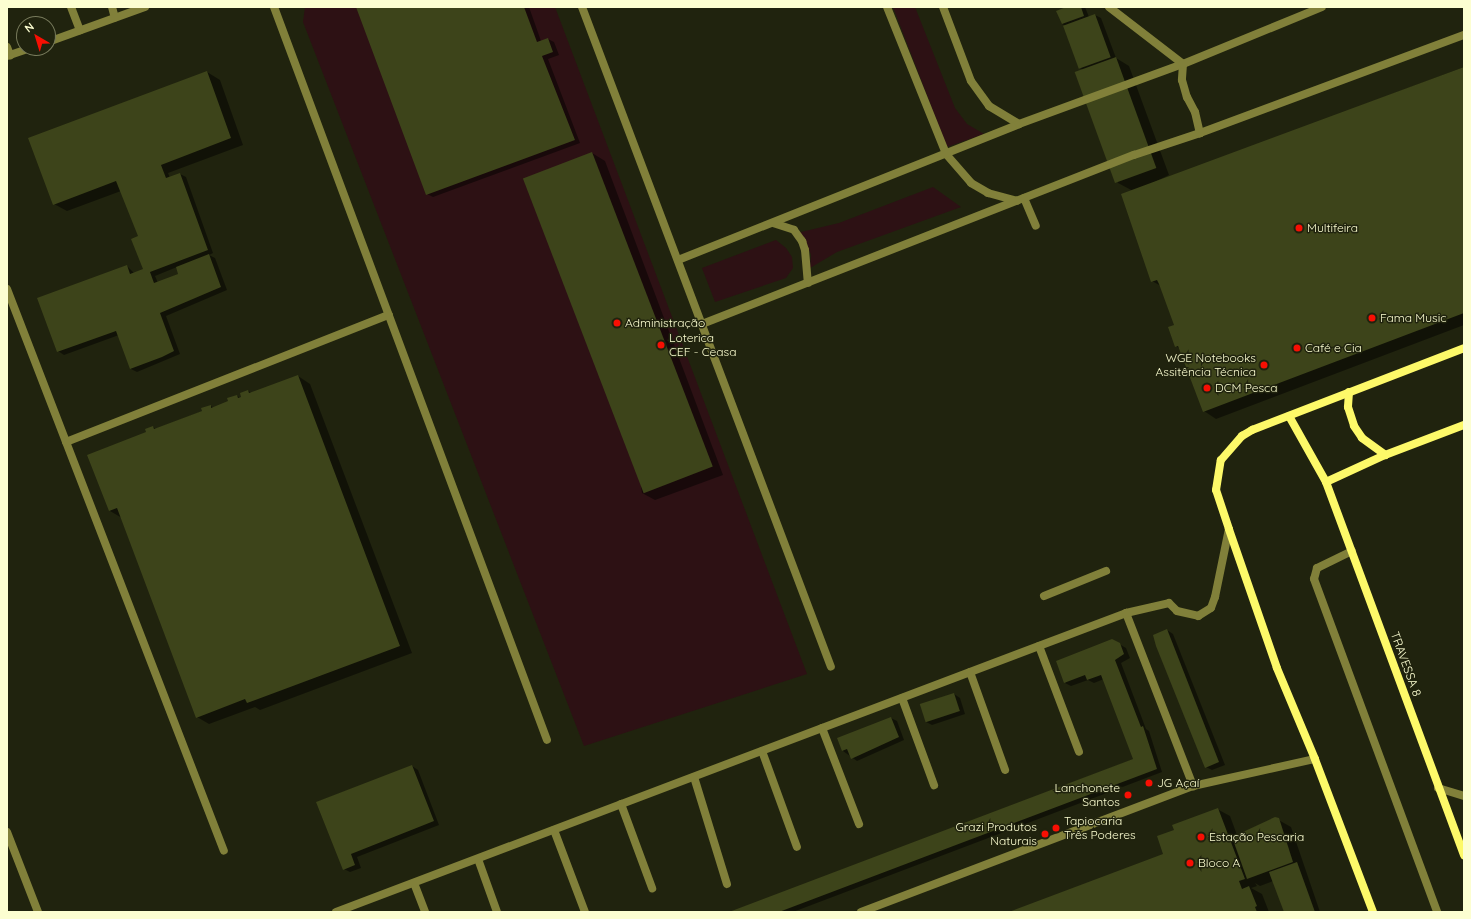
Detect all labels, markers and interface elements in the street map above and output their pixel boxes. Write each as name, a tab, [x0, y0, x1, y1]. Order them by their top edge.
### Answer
north arrow	[16, 16, 56, 56]
text: N	[22, 19, 37, 35]
place label: Multifeira	[1307, 221, 1358, 235]
marker: Multifeira	[1294, 223, 1304, 233]
place label: Fama Music	[1380, 311, 1446, 325]
marker: Fama Music	[1367, 313, 1377, 323]
place label: Administração	[625, 316, 705, 330]
marker: Administração	[612, 318, 622, 328]
place label: Loterica CEF - Ceasa	[669, 331, 737, 359]
marker: Loterica CEF - Ceasa	[656, 340, 666, 350]
place label: Café e Cia	[1305, 341, 1362, 355]
marker: Café e Cia	[1292, 343, 1302, 353]
place label: WGE Notebooks Assitência Técnica	[1156, 351, 1256, 379]
marker: WGE Notebooks Assitência Técnica	[1259, 360, 1269, 370]
place label: DCM Pesca	[1215, 381, 1278, 395]
marker: DCM Pesca	[1202, 383, 1212, 393]
street label: TRAVESSA 8	[1388, 630, 1424, 698]
place label: JG Açaí	[1157, 776, 1199, 790]
marker: JG Açaí	[1144, 778, 1154, 788]
place label: Lanchonete Santos	[1055, 781, 1120, 809]
marker: Lanchonete Santos	[1123, 790, 1133, 800]
place label: Tapiocaria Três Poderes	[1064, 814, 1136, 842]
place label: Grazi Produtos Naturais	[955, 820, 1037, 848]
marker: Tapiocaria Três Poderes	[1051, 823, 1061, 833]
marker: Grazi Produtos Naturais	[1040, 829, 1050, 839]
place label: Estação Pescaria	[1209, 830, 1304, 844]
marker: Estação Pescaria	[1196, 832, 1206, 842]
place label: Bloco A	[1198, 856, 1240, 870]
marker: Bloco A	[1185, 858, 1195, 868]

